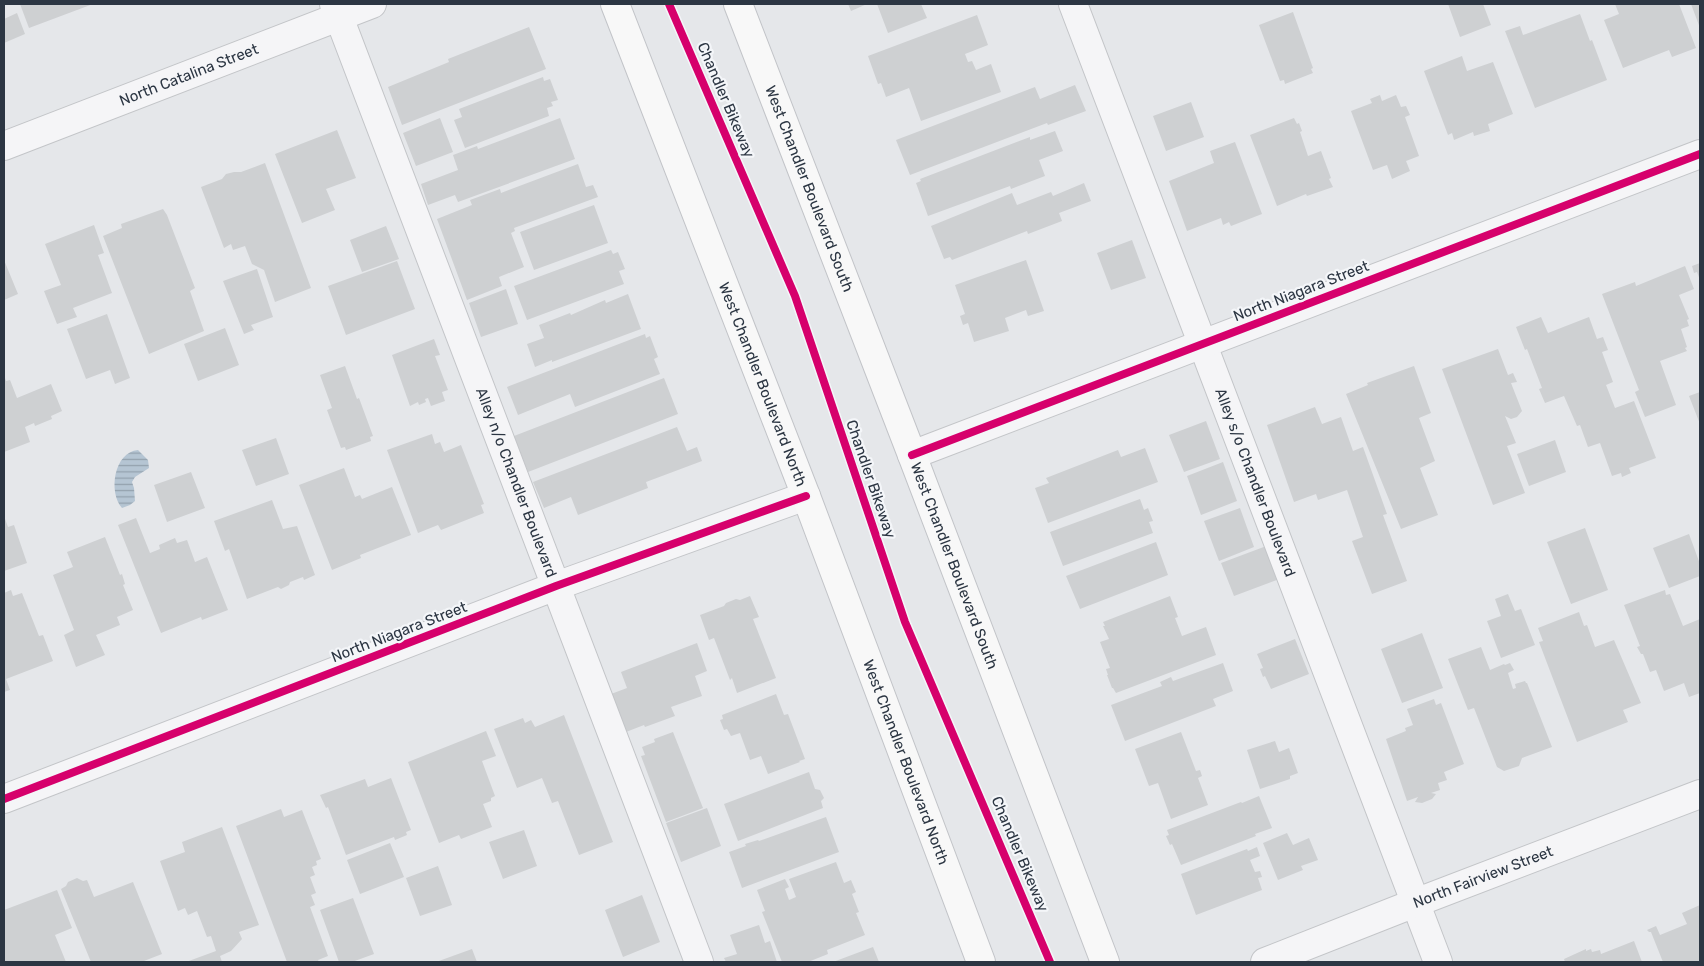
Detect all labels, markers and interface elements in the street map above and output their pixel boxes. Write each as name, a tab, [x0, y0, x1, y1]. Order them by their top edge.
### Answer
street label: Chandler Bikeway	[694, 39, 758, 161]
street label: North Catalina Street	[117, 40, 261, 110]
street label: West Chandler Boulevard South	[761, 83, 857, 295]
street label: North Niagara Street	[1231, 257, 1372, 325]
street label: West Chandler Boulevard North	[715, 280, 810, 489]
street label: Alley n/o Chandler Boulevard	[472, 385, 561, 580]
street label: Alley s/o Chandler Boulevard	[1211, 386, 1299, 579]
street label: Chandler Bikeway	[842, 417, 900, 541]
street label: West Chandler Boulevard South	[907, 460, 1002, 672]
street label: North Niagara Street	[329, 598, 470, 666]
street label: West Chandler Boulevard North	[859, 657, 953, 867]
street label: Chandler Bikeway	[988, 793, 1052, 915]
street label: North Fairview Street	[1410, 842, 1556, 912]

